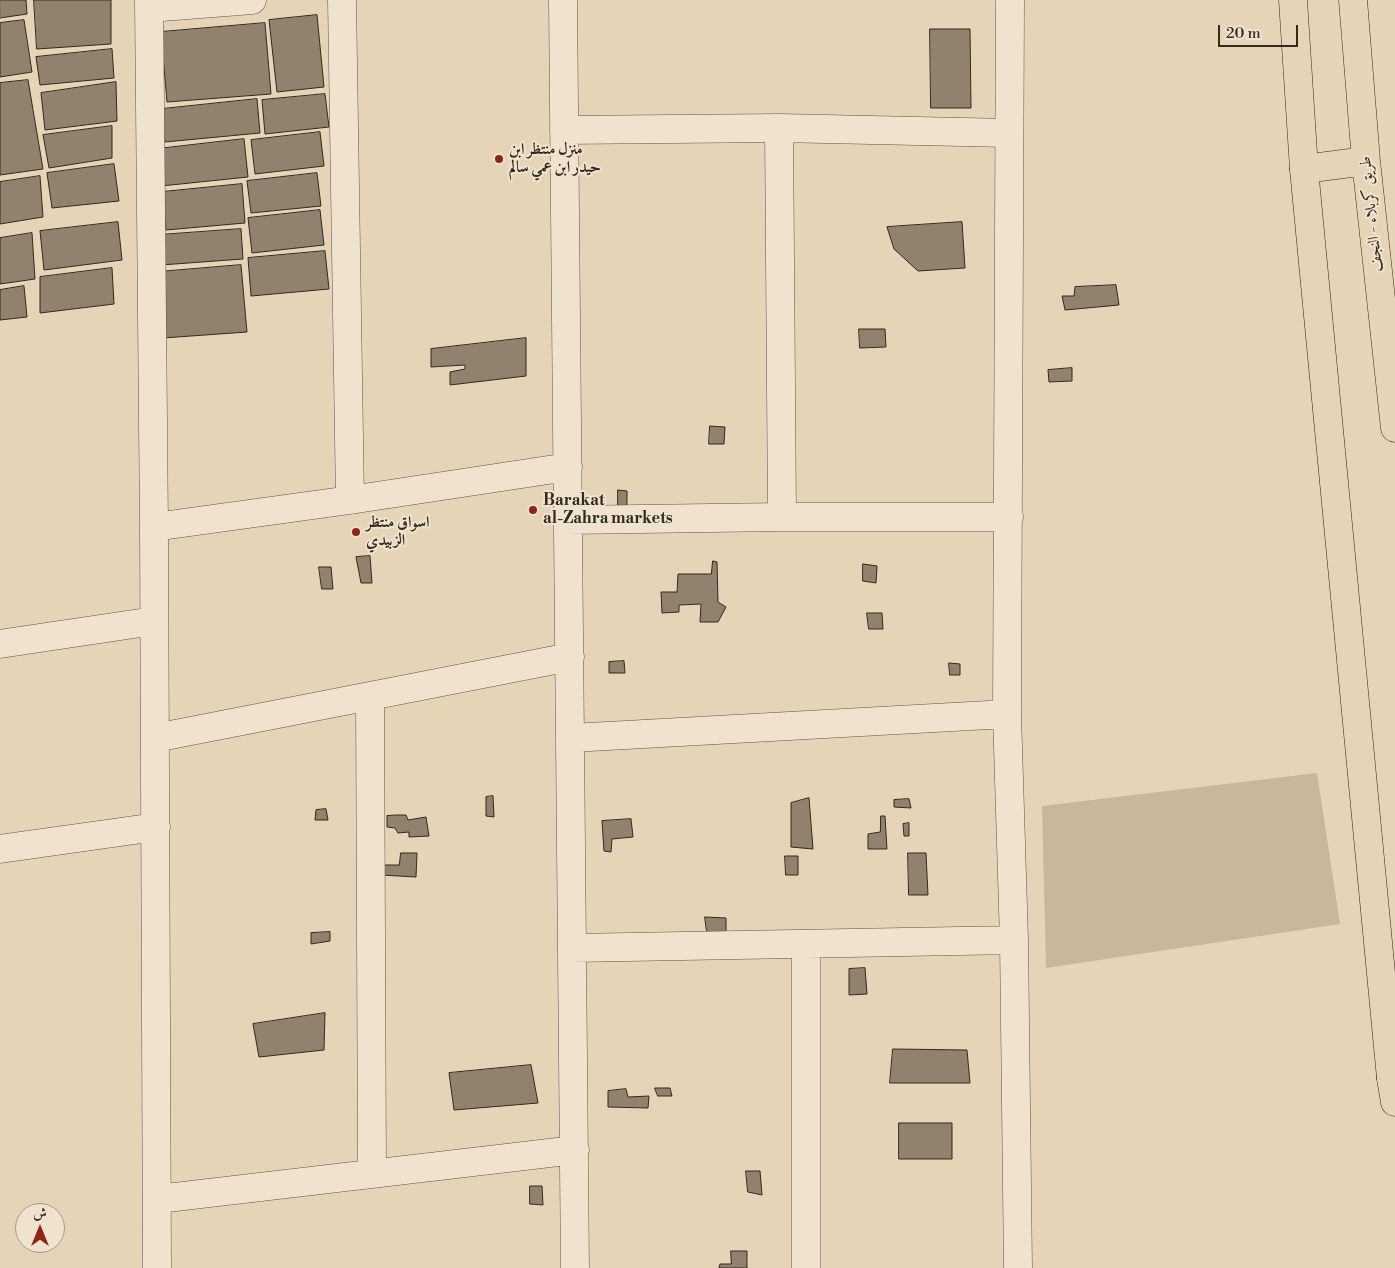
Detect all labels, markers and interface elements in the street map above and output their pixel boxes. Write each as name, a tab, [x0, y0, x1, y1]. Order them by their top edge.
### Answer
scale bar	[1220, 15, 1300, 47]
text: 20 m	[1226, 24, 1261, 43]
place label: منزل منتظر ابن حيدر ابن عمي سالم	[509, 140, 601, 178]
marker: منزل منتظر ابن حيدر ابن عمي سالم	[493, 153, 505, 165]
street label: طريق کربلاء - النجف	[1356, 155, 1388, 273]
place label: Barakat al-Zahra markets	[543, 491, 673, 529]
marker: Barakat al-Zahra markets	[527, 504, 539, 516]
place label: اسواق منتظر الزبيدي	[366, 513, 429, 551]
marker: اسواق منتظر الزبيدي	[350, 526, 362, 538]
north arrow	[15, 1203, 65, 1253]
text: ش	[33, 1205, 47, 1223]

